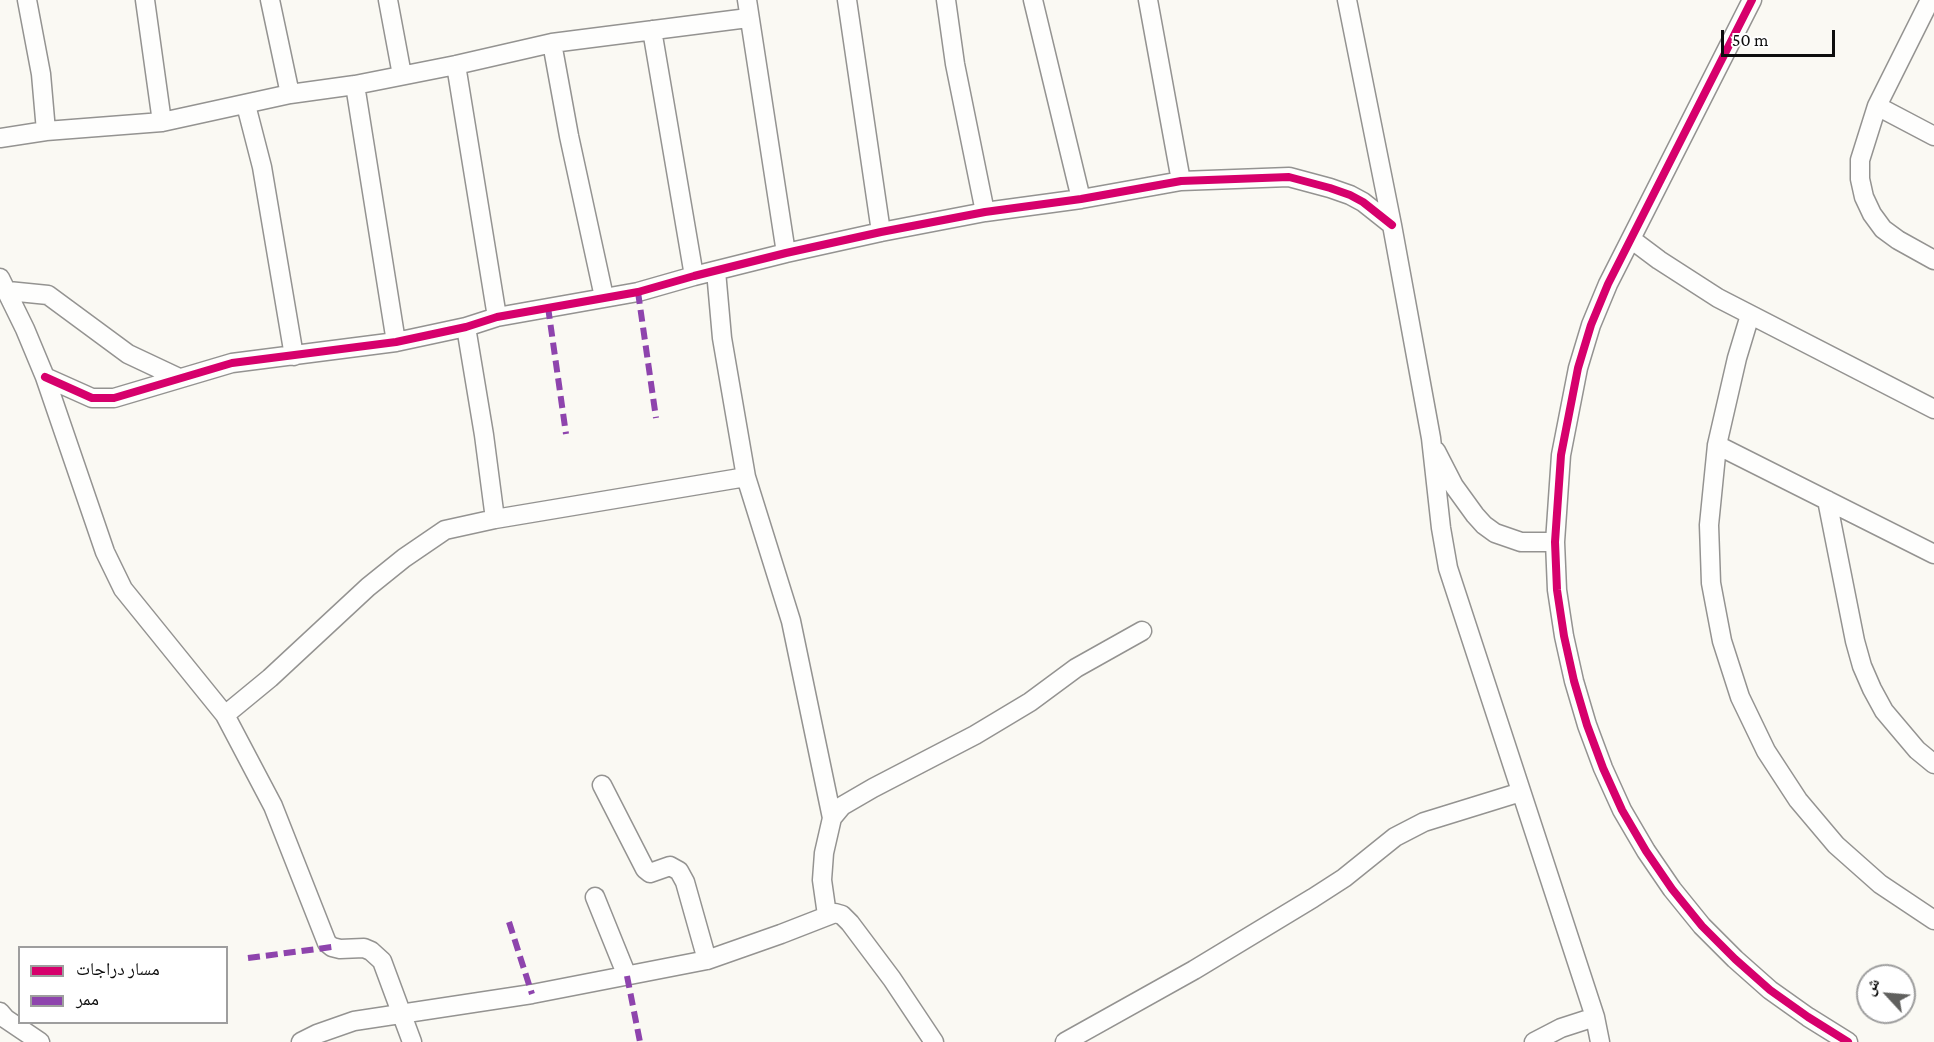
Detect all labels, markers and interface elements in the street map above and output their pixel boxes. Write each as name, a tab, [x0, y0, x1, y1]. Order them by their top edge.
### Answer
scale bar	[1724, 18, 1838, 56]
text: 50 m	[1732, 30, 1769, 50]
legend	[18, 946, 228, 1024]
text: مسار دراجات	[76, 959, 160, 979]
north arrow	[1856, 964, 1916, 1024]
text: ش	[1860, 975, 1883, 998]
text: ممر	[76, 989, 99, 1009]

